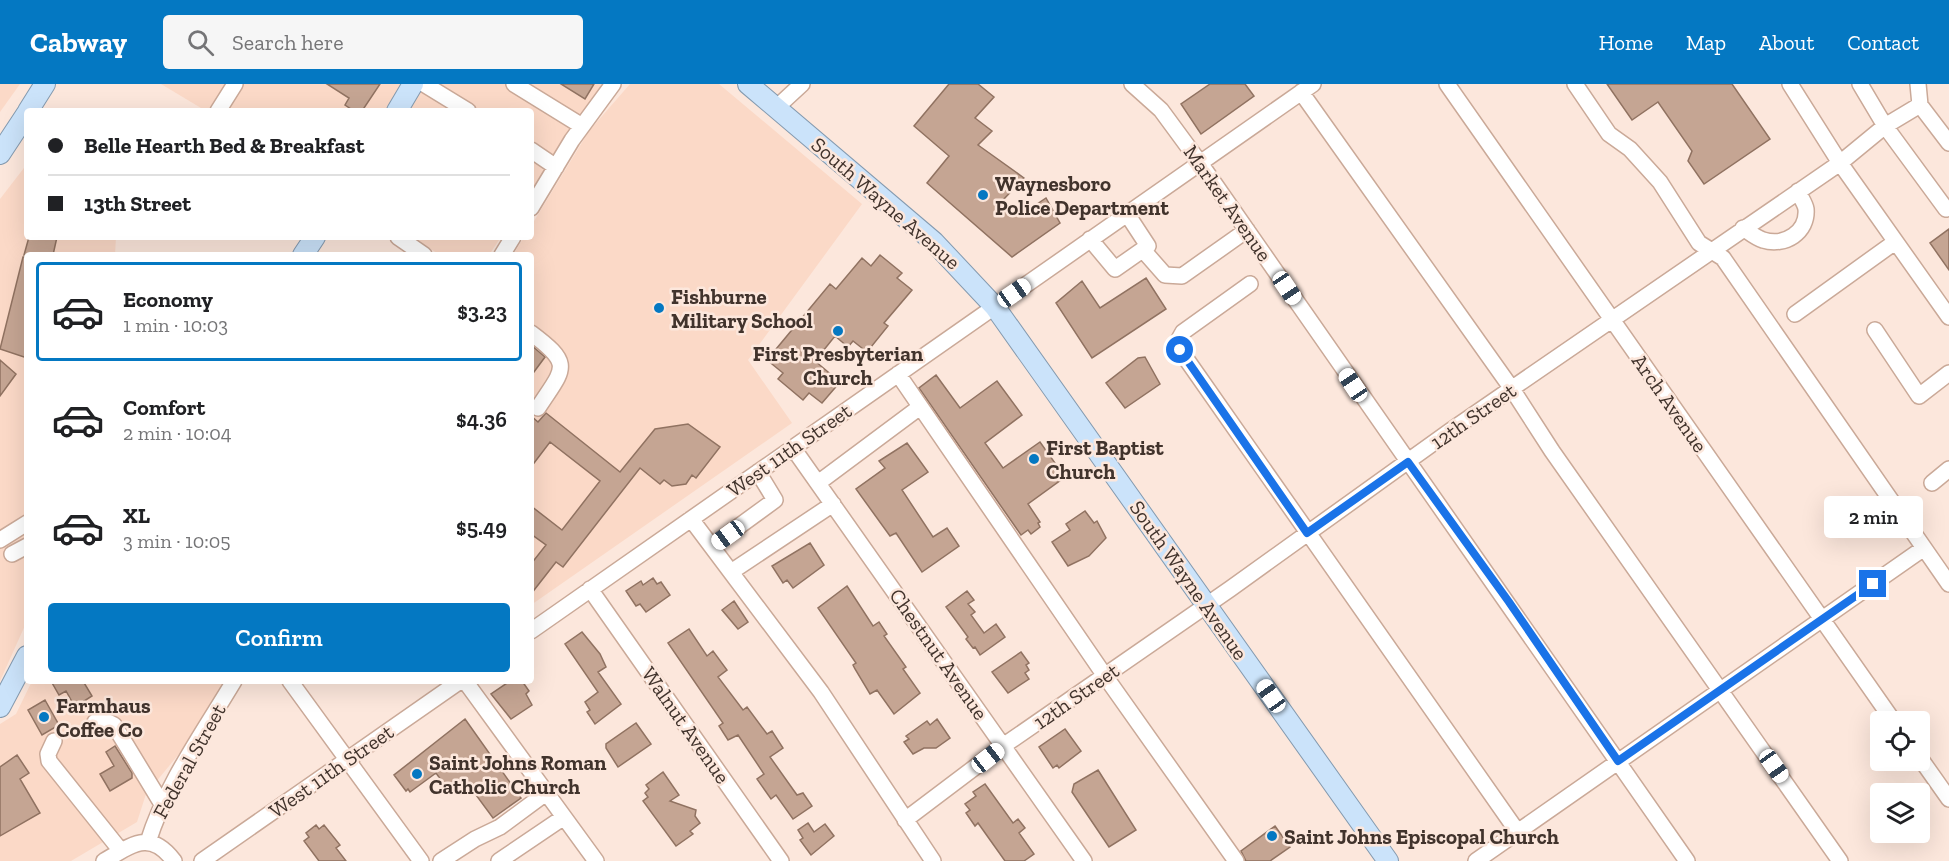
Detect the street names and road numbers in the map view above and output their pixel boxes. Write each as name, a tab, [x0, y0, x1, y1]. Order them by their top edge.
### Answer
street label: South Wayne Avenue	[807, 132, 966, 274]
street label: Market Avenue	[1179, 140, 1277, 266]
street label: Arch Avenue	[1627, 349, 1713, 457]
street label: 12th Street	[1426, 377, 1521, 454]
street label: West 11th Street	[722, 398, 856, 502]
street label: South Wayne Avenue	[1125, 495, 1253, 665]
street label: Chestnut Avenue	[884, 584, 994, 725]
street label: 12th Street	[1029, 657, 1124, 734]
street label: Walnut Avenue	[637, 662, 736, 788]
street label: Federal Street	[147, 699, 231, 823]
street label: West 11th Street	[264, 719, 398, 823]

